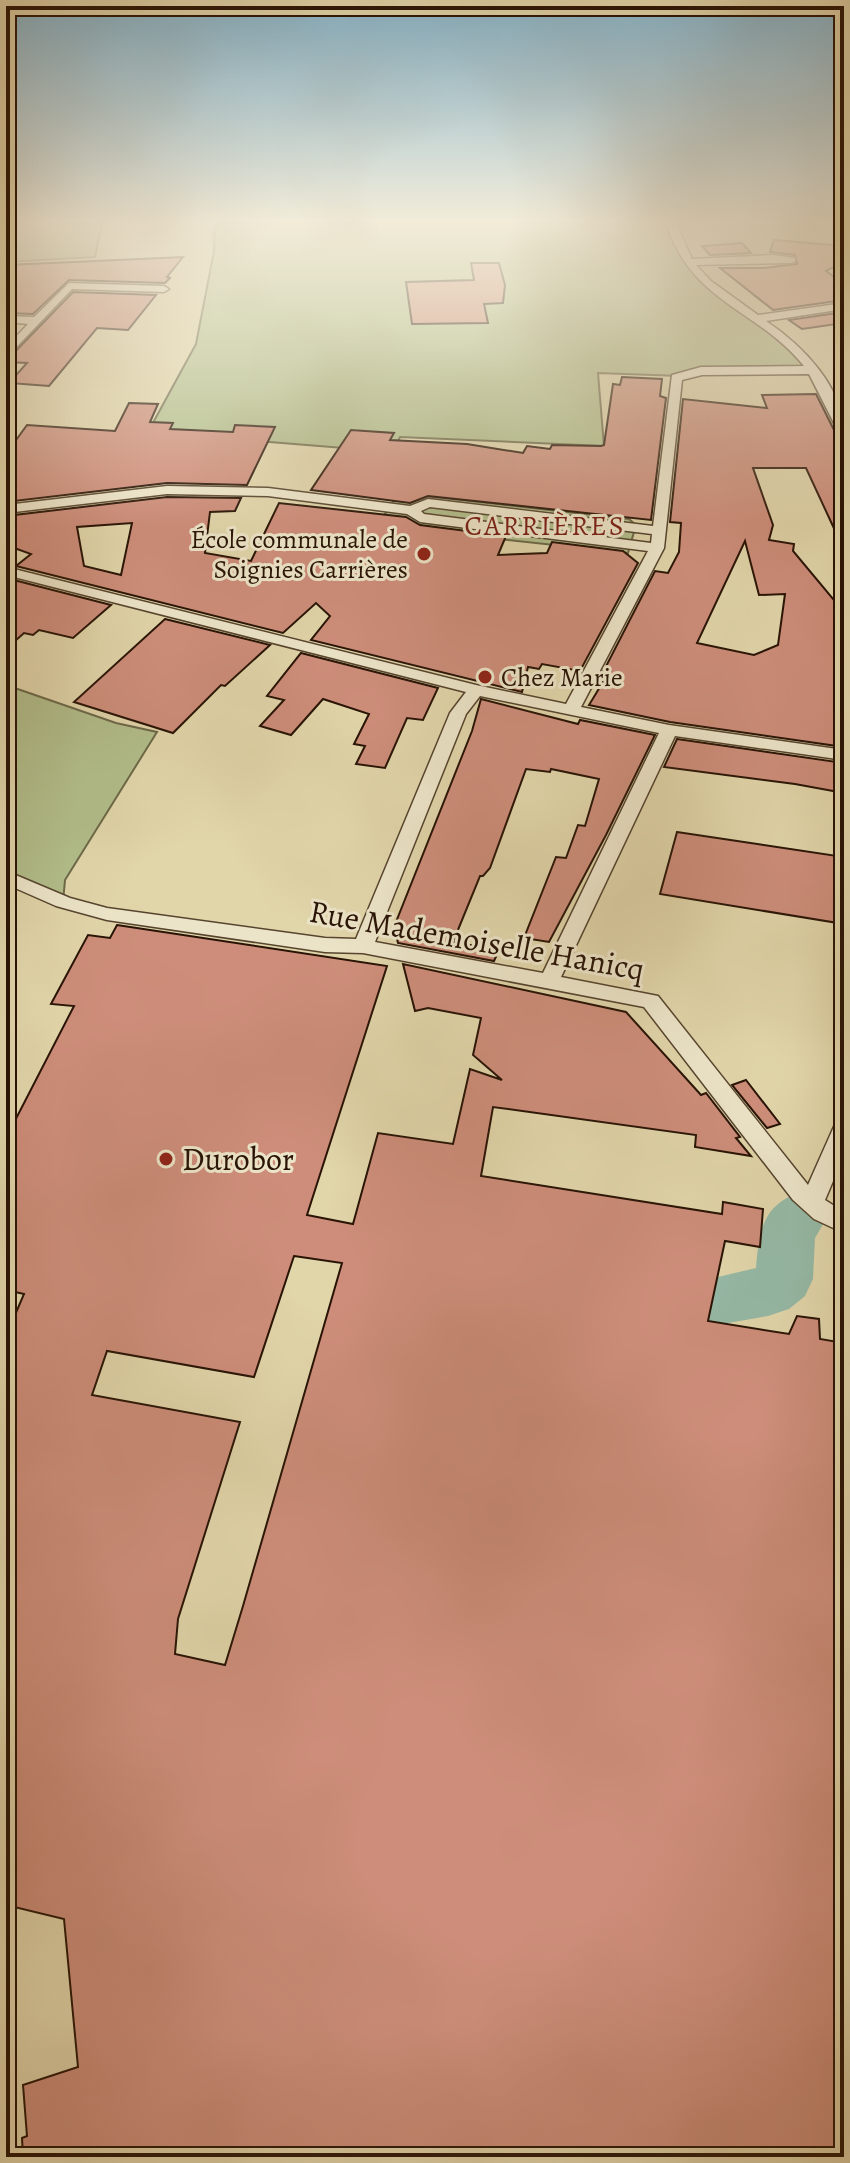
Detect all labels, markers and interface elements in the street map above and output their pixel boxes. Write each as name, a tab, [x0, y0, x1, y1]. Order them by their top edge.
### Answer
district label: CARRIÈRES	[464, 507, 626, 545]
place label: École communale de Soignies Carrières	[191, 522, 408, 587]
marker: École communale de Soignies Carrières	[415, 545, 433, 563]
place label: Chez Marie	[501, 660, 623, 695]
marker: Chez Marie	[476, 668, 494, 686]
street label: Rue Mademoiselle Hanicq	[306, 889, 648, 991]
place label: Durobor	[182, 1137, 294, 1181]
marker: Durobor	[157, 1150, 175, 1168]

